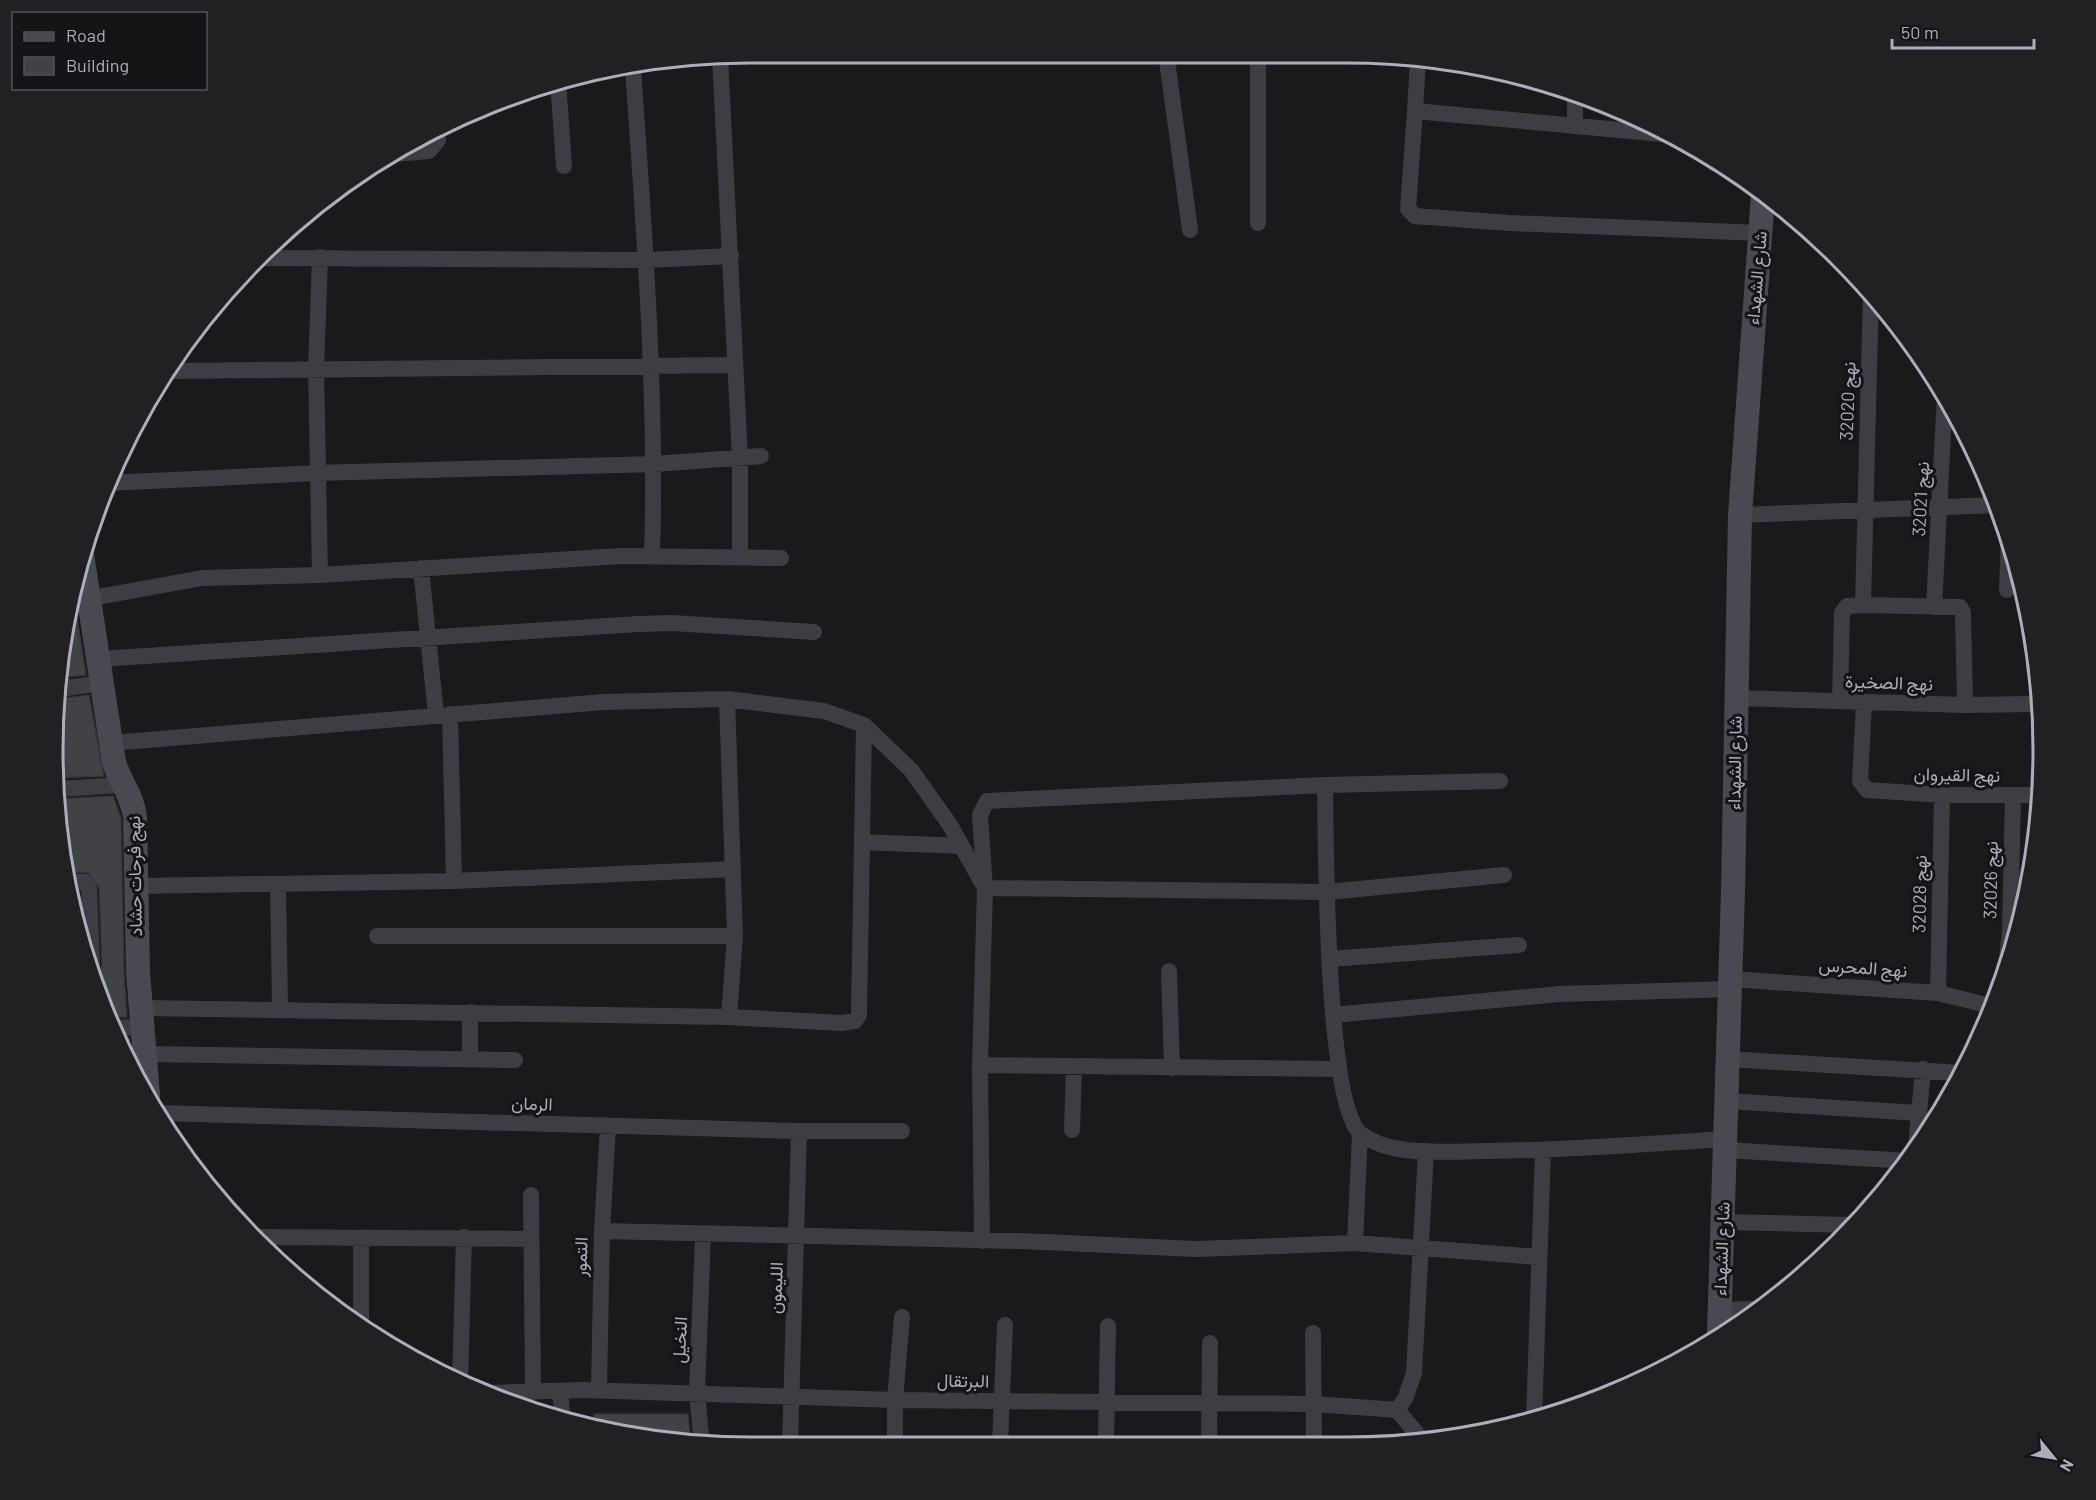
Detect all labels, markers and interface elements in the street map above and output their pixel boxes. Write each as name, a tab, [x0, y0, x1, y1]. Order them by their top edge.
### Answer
legend	[12, 12, 207, 90]
scale bar	[1892, 12, 2034, 50]
text: 50 m	[1901, 21, 1939, 43]
text: Road	[66, 24, 106, 46]
text: Building	[66, 54, 129, 76]
street label: شارع الشهداء	[1741, 230, 1773, 326]
street label: نهج 32020	[1835, 361, 1861, 441]
street label: نهج 32021	[1907, 461, 1935, 537]
street label: نهج الصخيرة	[1844, 669, 1934, 697]
street label: شارع الشهداء	[1722, 716, 1748, 810]
street label: نهج القيروان	[1914, 762, 2000, 788]
street label: نهج فرحات حشاد	[122, 816, 148, 936]
street label: نهج 32026	[1978, 841, 2004, 919]
street label: نهج 32028	[1907, 855, 1933, 933]
street label: نهج المحرس	[1818, 953, 1908, 983]
street label: الرمان	[511, 1091, 553, 1116]
street label: شارع الشهداء	[1708, 1201, 1736, 1297]
street label: التمور	[568, 1236, 593, 1279]
street label: الليمون	[763, 1262, 788, 1314]
street label: النخيل	[667, 1316, 692, 1364]
street label: البرتقال	[937, 1369, 989, 1392]
north arrow	[2024, 1428, 2084, 1488]
text: N	[2057, 1456, 2078, 1475]

